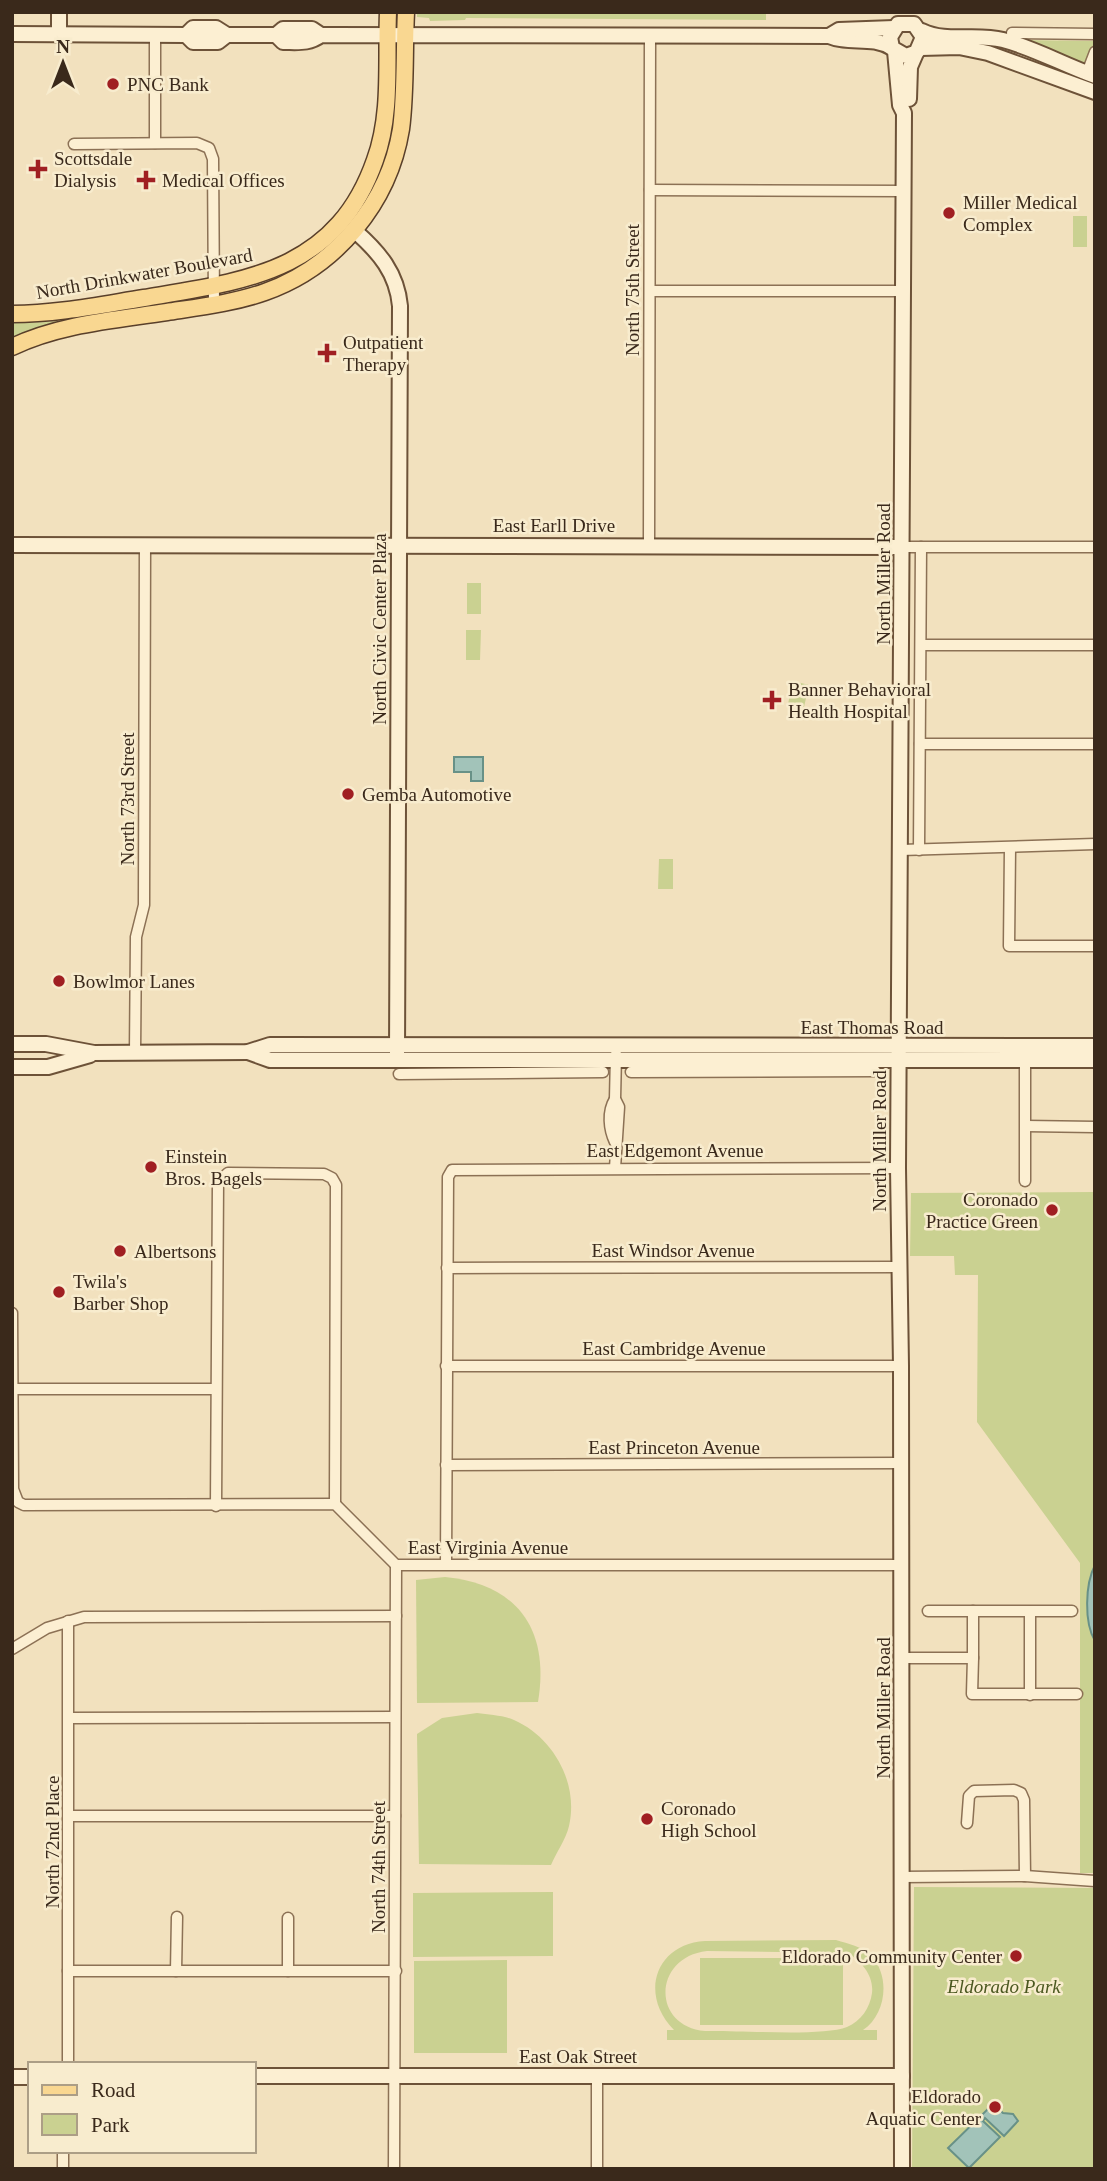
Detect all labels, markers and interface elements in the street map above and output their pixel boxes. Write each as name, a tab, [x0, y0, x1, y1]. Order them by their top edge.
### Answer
north arrow	[28, 28, 98, 98]
text: N	[56, 36, 70, 57]
place label: PNC Bank	[127, 74, 209, 95]
marker: PNC Bank	[105, 76, 121, 92]
place label: Scottsdale Dialysis	[54, 148, 132, 191]
marker: Scottsdale Dialysis	[28, 159, 48, 179]
marker: Medical Offices	[136, 170, 156, 190]
place label: Medical Offices	[162, 170, 285, 191]
place label: Miller Medical Complex	[963, 192, 1078, 235]
marker: Miller Medical Complex	[941, 205, 957, 221]
street label: North 75th Street	[622, 223, 643, 356]
street label: North Drinkwater Boulevard	[34, 244, 254, 303]
place label: Outpatient Therapy	[343, 332, 424, 375]
marker: Outpatient Therapy	[317, 343, 337, 363]
street label: North Miller Road	[873, 503, 894, 645]
street label: East Earll Drive	[493, 515, 615, 536]
street label: North Civic Center Plaza	[369, 533, 390, 725]
place label: Banner Behavioral Health Hospital	[788, 679, 931, 722]
marker: Banner Behavioral Health Hospital	[762, 690, 782, 710]
street label: North 73rd Street	[117, 732, 138, 865]
place label: Gemba Automotive	[362, 784, 511, 805]
marker: Gemba Automotive	[340, 786, 356, 802]
place label: Bowlmor Lanes	[73, 971, 195, 992]
marker: Bowlmor Lanes	[51, 973, 67, 989]
street label: East Thomas Road	[800, 1017, 944, 1038]
street label: North Miller Road	[869, 1070, 890, 1212]
street label: East Edgemont Avenue	[587, 1140, 763, 1161]
place label: Einstein Bros. Bagels	[165, 1146, 262, 1189]
marker: Einstein Bros. Bagels	[143, 1159, 159, 1175]
place label: Coronado Practice Green	[926, 1189, 1038, 1232]
marker: Coronado Practice Green	[1044, 1202, 1060, 1218]
street label: East Windsor Avenue	[591, 1240, 755, 1261]
place label: Albertsons	[134, 1241, 216, 1262]
marker: Albertsons	[112, 1243, 128, 1259]
place label: Twila's Barber Shop	[73, 1271, 169, 1314]
marker: Twila's Barber Shop	[51, 1284, 67, 1300]
street label: East Cambridge Avenue	[582, 1338, 766, 1359]
street label: East Princeton Avenue	[588, 1437, 760, 1458]
street label: East Virginia Avenue	[408, 1537, 568, 1558]
street label: North Miller Road	[873, 1637, 894, 1779]
street label: North 72nd Place	[42, 1776, 63, 1908]
place label: Coronado High School	[661, 1798, 757, 1841]
street label: North 74th Street	[368, 1800, 389, 1933]
marker: Coronado High School	[639, 1811, 655, 1827]
place label: Eldorado Community Center	[781, 1946, 1003, 1967]
marker: Eldorado Community Center	[1008, 1948, 1024, 1964]
park label: Eldorado Park	[946, 1976, 1061, 1997]
street label: East Oak Street	[519, 2046, 638, 2067]
legend	[28, 2062, 256, 2153]
text: Road	[91, 2078, 136, 2102]
place label: Eldorado Aquatic Center	[865, 2086, 982, 2129]
marker: Eldorado Aquatic Center	[987, 2099, 1003, 2115]
text: Park	[91, 2113, 130, 2137]

